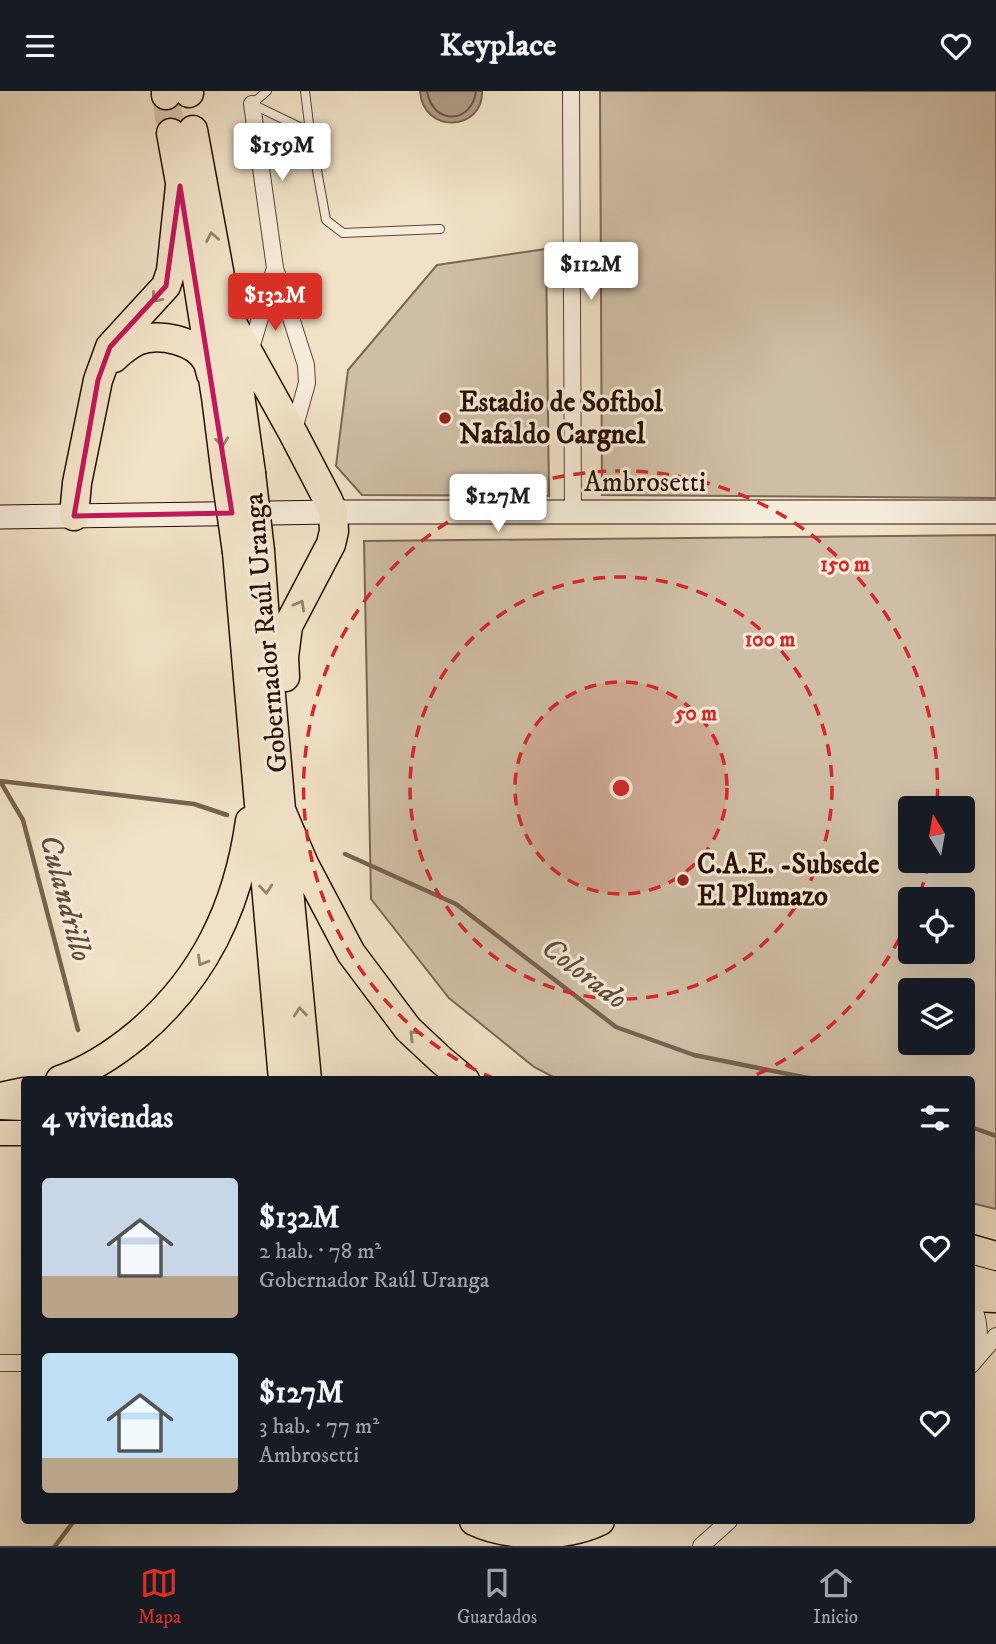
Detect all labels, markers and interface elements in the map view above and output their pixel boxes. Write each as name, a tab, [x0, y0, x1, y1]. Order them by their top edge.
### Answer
text: Keyplace	[440, 26, 556, 66]
icon: menu	[21, 27, 59, 65]
icon: heart	[937, 27, 975, 65]
pin: $159M	[233, 123, 331, 183]
text: $159M	[250, 131, 314, 160]
one-way arrow	[206, 231, 221, 243]
pin: $112M	[542, 243, 640, 302]
text: $112M	[560, 250, 622, 279]
pin: $132M	[226, 273, 324, 333]
text: $132M	[244, 281, 306, 310]
one-way arrow	[152, 290, 164, 303]
place label: Estadio de Softbol Nafaldo Cargnel	[459, 385, 663, 452]
marker: Estadio de Softbol Nafaldo Cargnel	[437, 410, 453, 426]
one-way arrow	[215, 436, 230, 448]
street label: Ambrosetti	[584, 465, 706, 500]
pin: $127M	[449, 475, 547, 534]
text: $127M	[466, 482, 530, 511]
street label: Gobernador Raúl Uranga	[236, 492, 296, 774]
text: 150 m	[820, 552, 870, 578]
one-way arrow	[292, 599, 305, 612]
text: 100 m	[745, 627, 795, 653]
text: 50 m	[674, 701, 717, 727]
centre of rings	[609, 776, 633, 800]
north arrow	[898, 796, 975, 873]
map controls	[898, 796, 975, 1055]
water label: Culandrillo	[30, 830, 100, 966]
place label: C.A.E. -Subsede El Plumazo	[697, 847, 880, 914]
marker: C.A.E. -Subsede El Plumazo	[675, 872, 691, 888]
one-way arrow	[258, 884, 273, 895]
button: locate	[898, 887, 975, 964]
water label: Colorado	[534, 930, 634, 1018]
one-way arrow	[197, 954, 210, 967]
button: layers	[898, 978, 975, 1055]
one-way arrow	[293, 1006, 308, 1017]
one-way arrow	[410, 1030, 423, 1043]
icon: filters	[916, 1099, 954, 1137]
text: 4 viviendas	[42, 1100, 173, 1137]
text: $132M	[259, 1200, 340, 1237]
icon: home	[98, 1206, 182, 1290]
icon: heart	[916, 1229, 954, 1267]
text: 2 hab. · 78 m²	[259, 1237, 381, 1266]
text: Gobernador Raúl Uranga	[259, 1266, 489, 1295]
text: $127M	[259, 1375, 344, 1412]
icon: home	[98, 1381, 182, 1465]
icon: heart	[916, 1404, 954, 1442]
text: 3 hab. · 77 m²	[259, 1412, 379, 1441]
text: Ambrosetti	[259, 1441, 359, 1470]
tab: Mapa	[138, 1564, 181, 1629]
tab: Guardados	[457, 1564, 537, 1629]
tab: Inicio	[813, 1564, 858, 1629]

